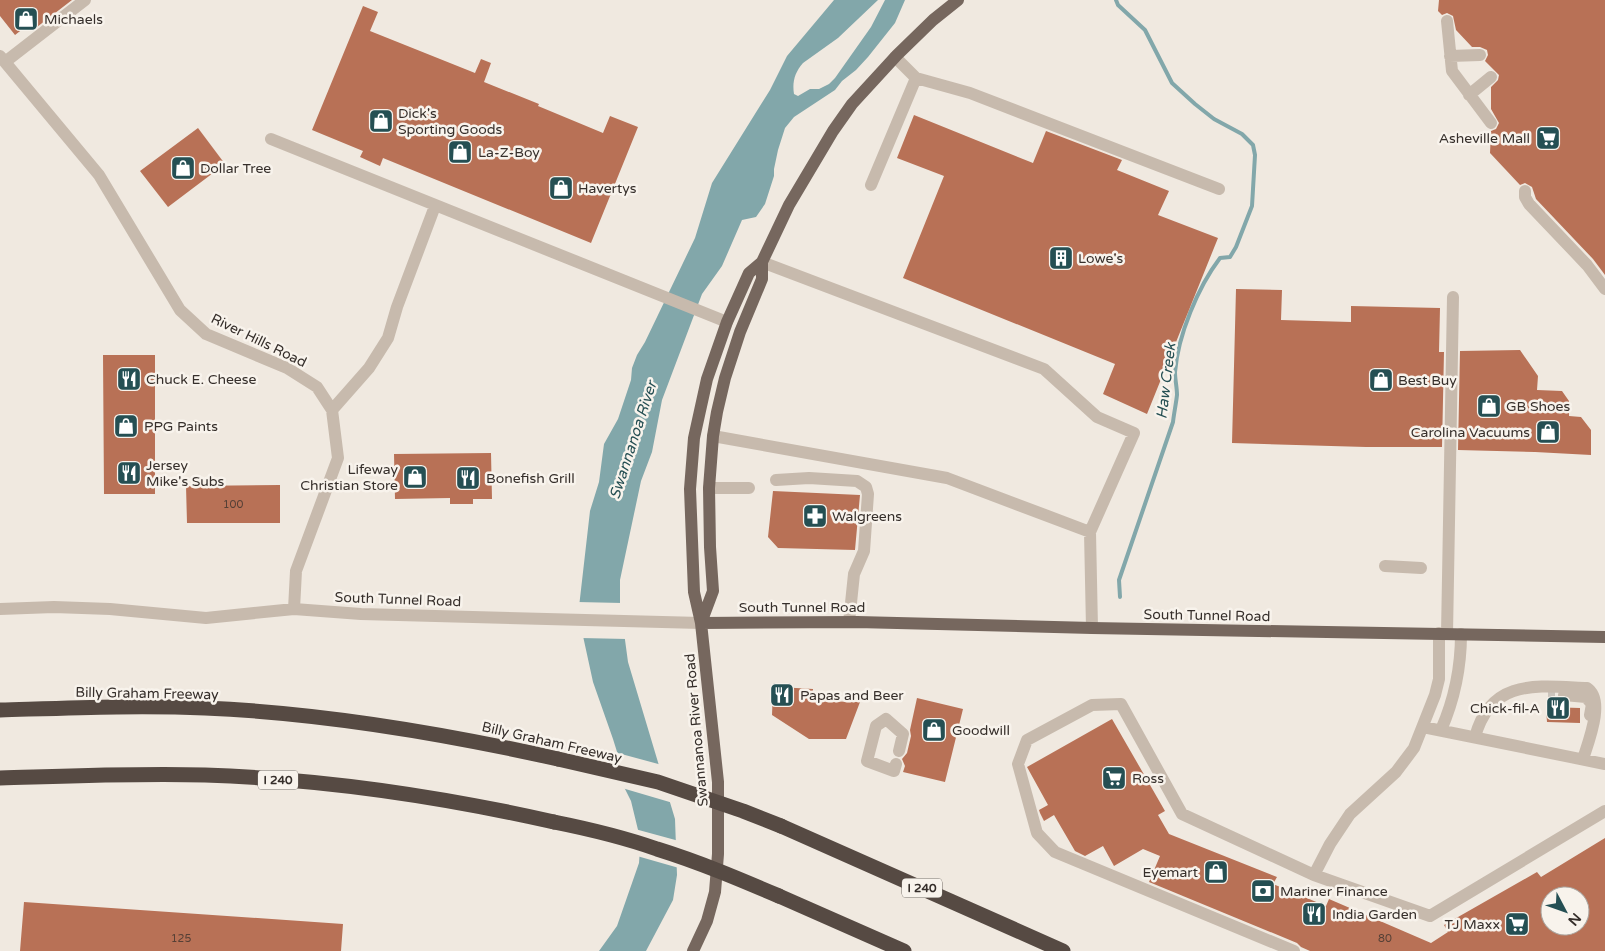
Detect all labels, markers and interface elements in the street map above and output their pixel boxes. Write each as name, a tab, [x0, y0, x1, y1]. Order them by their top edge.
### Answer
shop icon: Michaels	[13, 6, 39, 32]
place label: Michaels	[44, 11, 103, 28]
place label: Dick's Sporting Goods	[398, 105, 503, 138]
shop icon: Dick's Sporting Goods	[368, 108, 394, 134]
supermarket icon: Asheville Mall	[1535, 125, 1561, 151]
place label: Asheville Mall	[1439, 130, 1530, 147]
shop icon: La-Z-Boy	[447, 139, 473, 165]
place label: La-Z-Boy	[478, 144, 540, 161]
shop icon: Dollar Tree	[170, 155, 196, 181]
place label: Dollar Tree	[200, 160, 271, 177]
shop icon: Havertys	[548, 175, 574, 201]
place label: Havertys	[578, 180, 637, 197]
building icon: Lowe's	[1048, 245, 1074, 271]
place label: Lowe's	[1078, 250, 1123, 267]
street label: River Hills Road	[208, 310, 309, 371]
water label: Haw Creek	[1152, 340, 1180, 420]
restaurant icon: Chuck E. Cheese	[116, 366, 142, 392]
shop icon: Best Buy	[1368, 367, 1394, 393]
place label: Chuck E. Cheese	[146, 371, 256, 388]
place label: Best Buy	[1398, 372, 1457, 389]
water label: Swannanoa River	[605, 377, 661, 501]
shop icon: GB Shoes	[1476, 393, 1502, 419]
place label: GB Shoes	[1506, 398, 1570, 415]
shop icon: PPG Paints	[113, 413, 139, 439]
place label: PPG Paints	[144, 418, 218, 435]
shop icon: Carolina Vacuums	[1535, 419, 1561, 445]
place label: Carolina Vacuums	[1411, 424, 1530, 441]
place label: Jersey Mike's Subs	[146, 457, 225, 490]
restaurant icon: Jersey Mike's Subs	[116, 460, 142, 486]
place label: Lifeway Christian Store	[300, 461, 398, 494]
shop icon: Lifeway Christian Store	[402, 464, 428, 490]
restaurant icon: Bonefish Grill	[455, 465, 481, 491]
place label: Bonefish Grill	[486, 470, 575, 487]
house number: 100	[223, 498, 243, 511]
pharmacy icon: Walgreens	[802, 503, 828, 529]
place label: Walgreens	[832, 508, 902, 525]
street label: South Tunnel Road	[334, 589, 462, 610]
street label: South Tunnel Road	[739, 599, 865, 616]
street label: South Tunnel Road	[1144, 606, 1270, 625]
street label: Swannanoa River Road	[681, 653, 712, 807]
restaurant icon: Papas and Beer	[769, 682, 795, 708]
street label: Billy Graham Freeway	[75, 684, 219, 703]
place label: Papas and Beer	[800, 687, 904, 704]
restaurant icon: Chick-fil-A	[1545, 695, 1571, 721]
place label: Chick-fil-A	[1470, 700, 1540, 717]
shop icon: Goodwill	[921, 717, 947, 743]
street label: Billy Graham Freeway	[480, 718, 624, 767]
place label: Goodwill	[952, 722, 1010, 739]
supermarket icon: Ross	[1101, 765, 1127, 791]
road number: I 240	[258, 770, 298, 790]
place label: Ross	[1132, 770, 1164, 787]
shop icon: Eyemart	[1203, 859, 1229, 885]
place label: Eyemart	[1143, 864, 1199, 881]
road number: I 240	[902, 878, 942, 898]
bank icon: Mariner Finance	[1250, 878, 1276, 904]
place label: Mariner Finance	[1280, 883, 1388, 900]
north arrow	[1540, 886, 1590, 936]
restaurant icon: India Garden	[1301, 901, 1327, 927]
place label: India Garden	[1332, 906, 1417, 923]
text: N	[1564, 909, 1585, 929]
supermarket icon: TJ Maxx	[1504, 911, 1530, 937]
place label: TJ Maxx	[1445, 916, 1500, 933]
house number: 125	[171, 932, 191, 945]
house number: 80	[1378, 932, 1392, 945]

